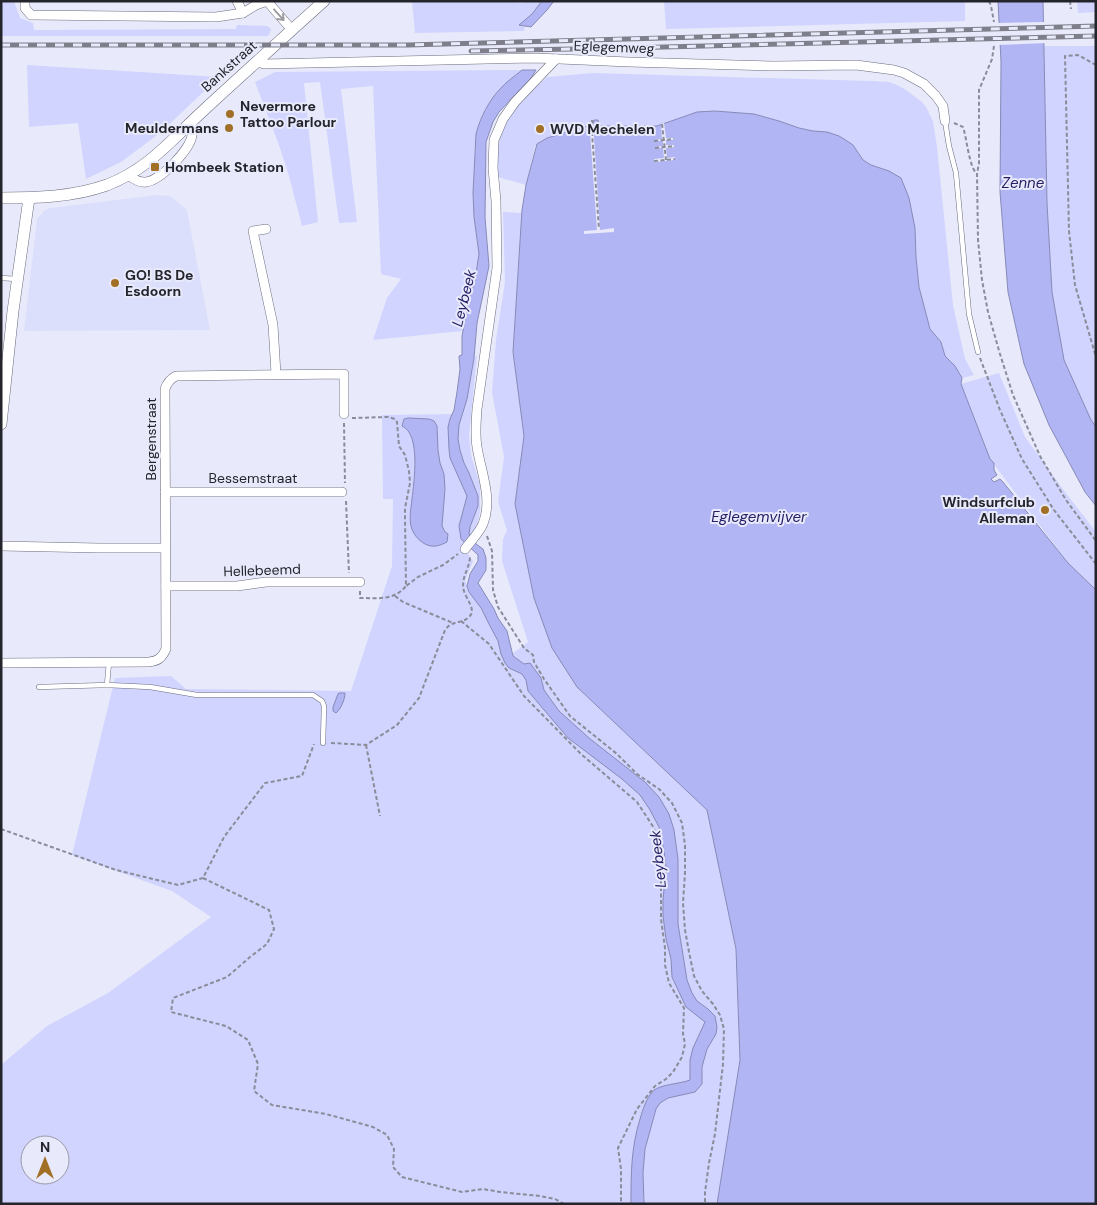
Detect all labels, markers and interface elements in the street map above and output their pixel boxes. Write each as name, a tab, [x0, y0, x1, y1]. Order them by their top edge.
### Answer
one-way arrow	[274, 9, 285, 22]
street label: Bankstraat	[197, 36, 261, 96]
street label: Eglegemweg	[573, 37, 655, 57]
place label: Nevermore Tattoo Parlour	[240, 97, 337, 131]
marker: Nevermore Tattoo Parlour	[224, 108, 236, 120]
place label: Meuldermans	[125, 119, 219, 137]
place label: WVD Mechelen	[550, 120, 655, 138]
marker: Meuldermans	[223, 122, 235, 134]
marker: WVD Mechelen	[534, 123, 546, 135]
place label: Hombeek Station	[165, 158, 284, 176]
marker: Hombeek Station	[149, 161, 161, 173]
water label: Zenne	[1002, 173, 1045, 193]
place label: GO! BS De Esdoorn	[125, 266, 194, 300]
water label: Leybeek	[447, 267, 481, 329]
marker: GO! BS De Esdoorn	[109, 277, 121, 289]
street label: Bergenstraat	[142, 398, 160, 480]
street label: Bessemstraat	[209, 469, 297, 487]
place label: Windsurfclub Alleman	[942, 493, 1035, 527]
marker: Windsurfclub Alleman	[1039, 504, 1051, 516]
water label: Eglegemvijver	[711, 507, 807, 527]
street label: Hellebeemd	[223, 560, 301, 580]
water label: Leybeek	[645, 829, 671, 889]
north arrow	[20, 1135, 70, 1185]
text: N	[40, 1138, 50, 1156]

